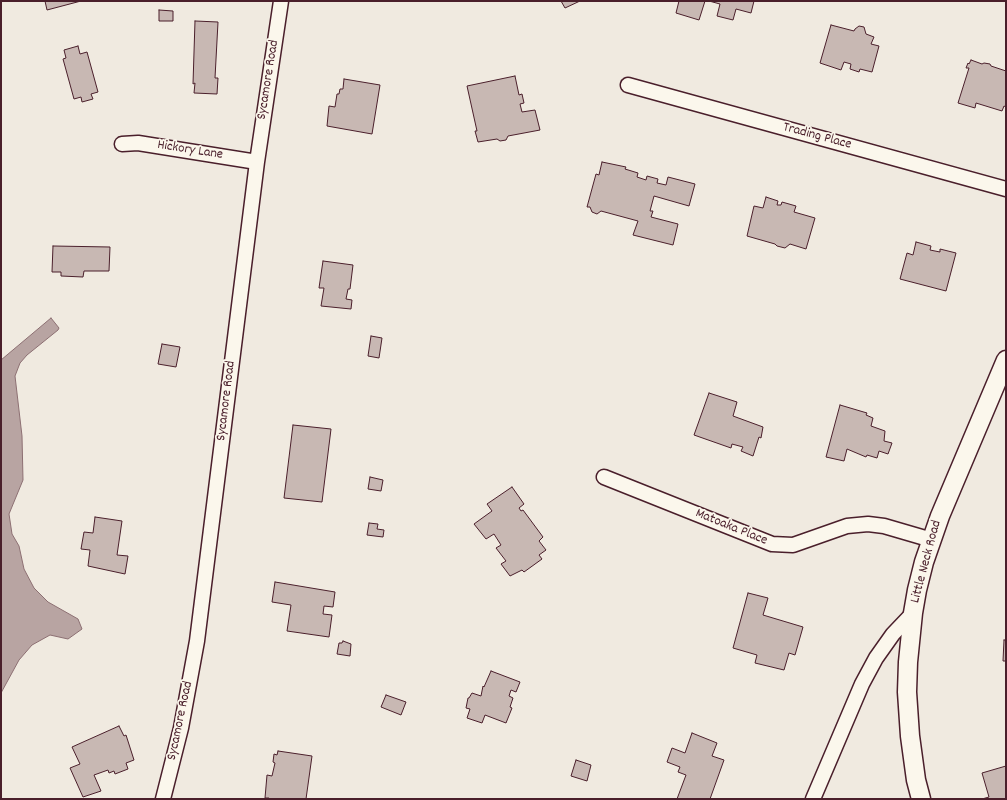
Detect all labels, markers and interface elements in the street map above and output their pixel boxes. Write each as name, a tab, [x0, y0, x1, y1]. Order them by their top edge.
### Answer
street label: Sycamore Road	[254, 39, 284, 121]
street label: Trading Place	[781, 120, 853, 154]
street label: Hickory Lane	[156, 138, 224, 164]
street label: Sycamore Road	[214, 360, 240, 442]
street label: Matoaka Place	[692, 506, 770, 550]
street label: Little Neck Road	[908, 519, 946, 605]
street label: Sycamore Road	[164, 680, 198, 762]

